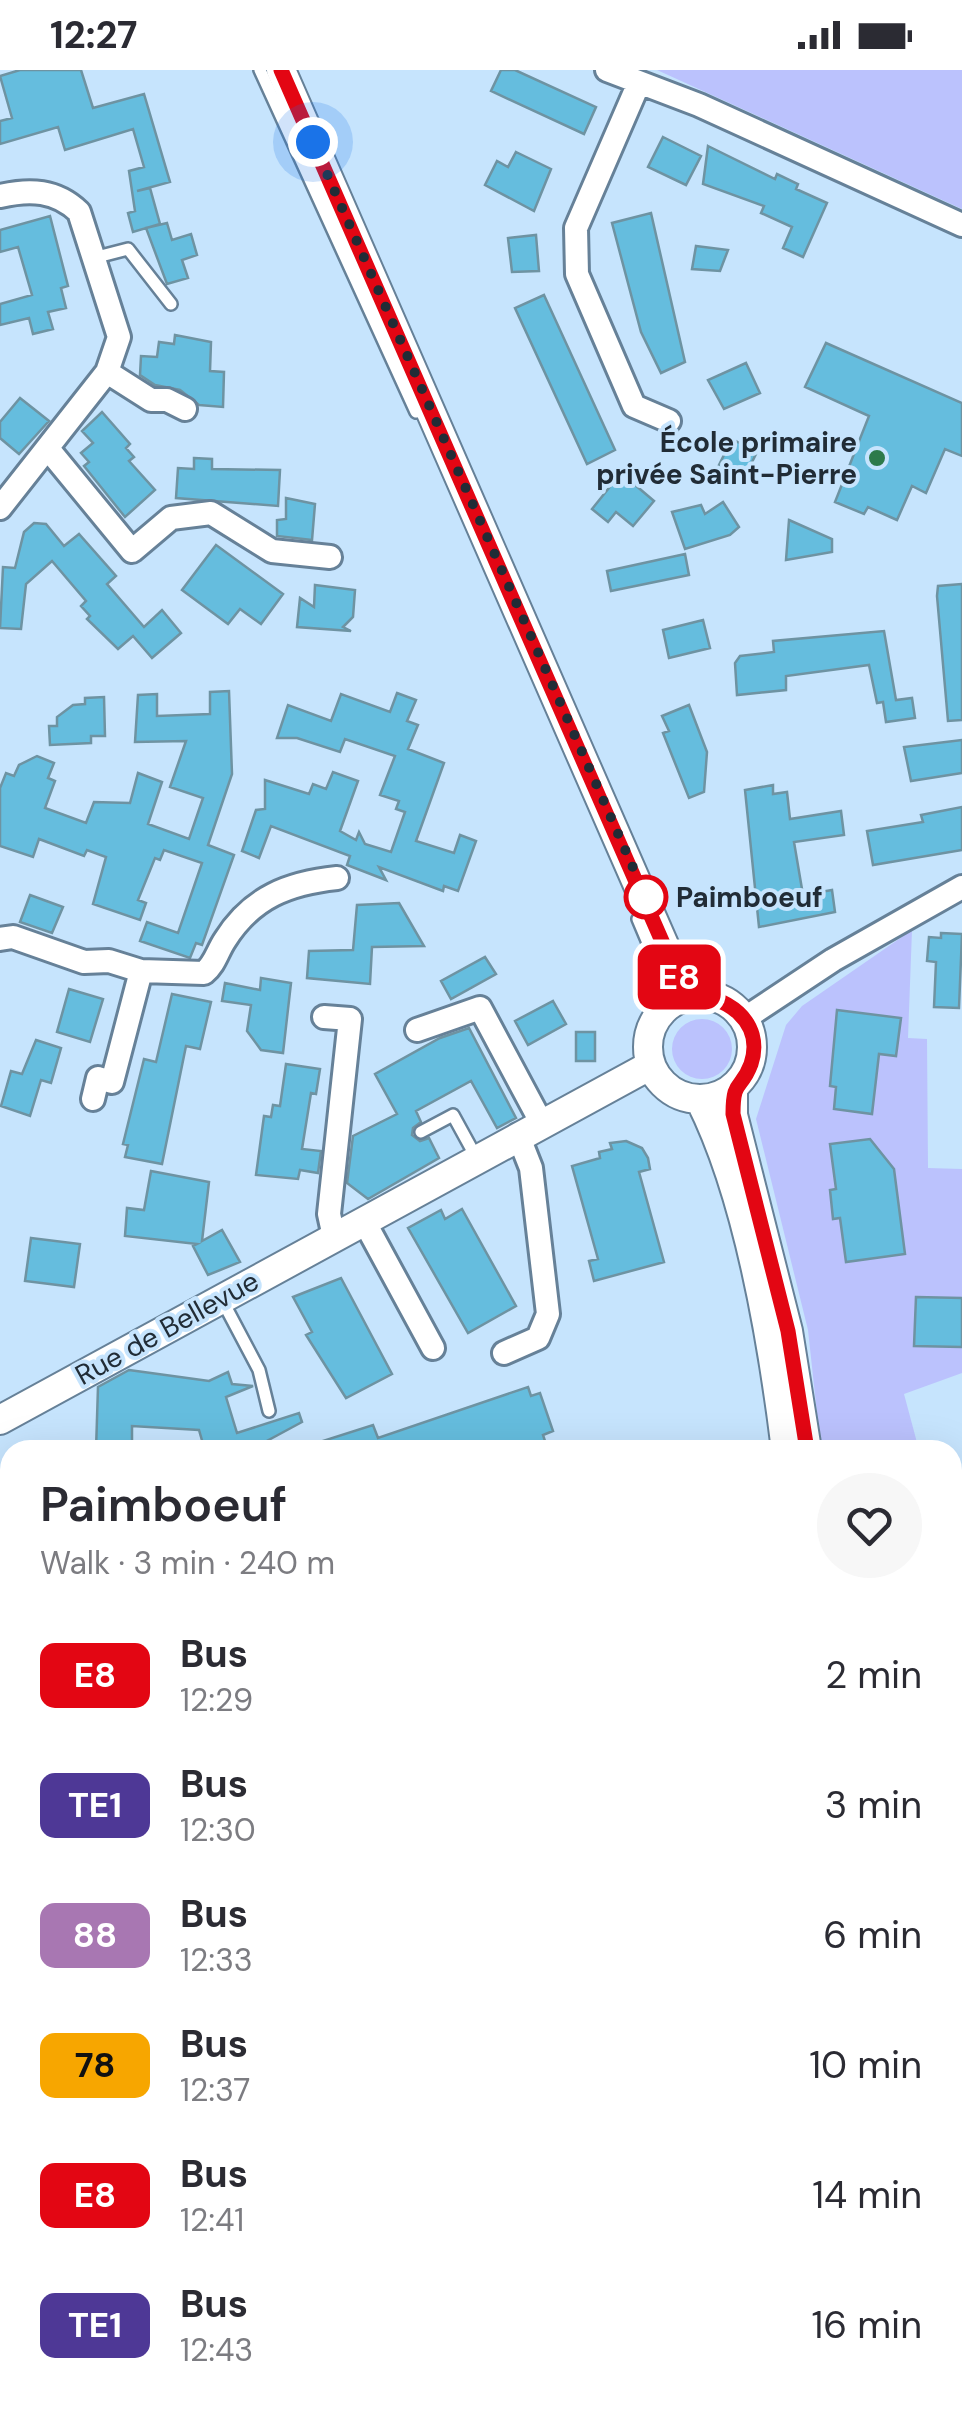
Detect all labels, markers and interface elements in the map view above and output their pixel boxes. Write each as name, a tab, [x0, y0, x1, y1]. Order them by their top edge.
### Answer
text: 12:27	[50, 10, 137, 60]
your location	[288, 117, 338, 167]
place label: École primaire privée Saint-Pierre	[596, 424, 857, 493]
marker: École primaire privée Saint-Pierre	[866, 447, 888, 469]
marker: Paimboeuf	[625, 876, 667, 918]
place label: Paimboeuf	[676, 879, 823, 916]
line badge: E8	[634, 944, 724, 1010]
text: E8	[658, 954, 700, 1000]
street label: Rue de Bellevue	[69, 1262, 265, 1394]
text: Paimboeuf	[40, 1473, 287, 1536]
button: heart	[817, 1473, 922, 1578]
text: Walk · 3 min · 240 m	[40, 1542, 335, 1584]
text: Bus	[180, 1629, 248, 1679]
text: 2 min	[825, 1650, 922, 1700]
text: E8	[74, 1652, 116, 1698]
text: 12:29	[180, 1679, 253, 1721]
text: Bus	[180, 1759, 248, 1809]
text: 3 min	[825, 1780, 922, 1830]
text: TE1	[68, 1782, 122, 1828]
text: 12:30	[180, 1809, 256, 1851]
text: Bus	[180, 1889, 248, 1939]
text: 6 min	[823, 1910, 922, 1960]
text: 88	[73, 1912, 117, 1958]
text: 12:33	[180, 1939, 253, 1981]
text: Bus	[180, 2019, 248, 2069]
text: 10 min	[809, 2040, 922, 2090]
text: 78	[75, 2042, 115, 2088]
text: 12:37	[180, 2069, 250, 2111]
text: Bus	[180, 2149, 248, 2199]
text: 14 min	[812, 2170, 922, 2220]
text: E8	[74, 2172, 116, 2218]
text: 12:41	[180, 2199, 244, 2241]
text: Bus	[180, 2279, 248, 2329]
text: 16 min	[811, 2300, 922, 2350]
text: TE1	[68, 2302, 122, 2348]
text: 12:43	[180, 2329, 253, 2371]

